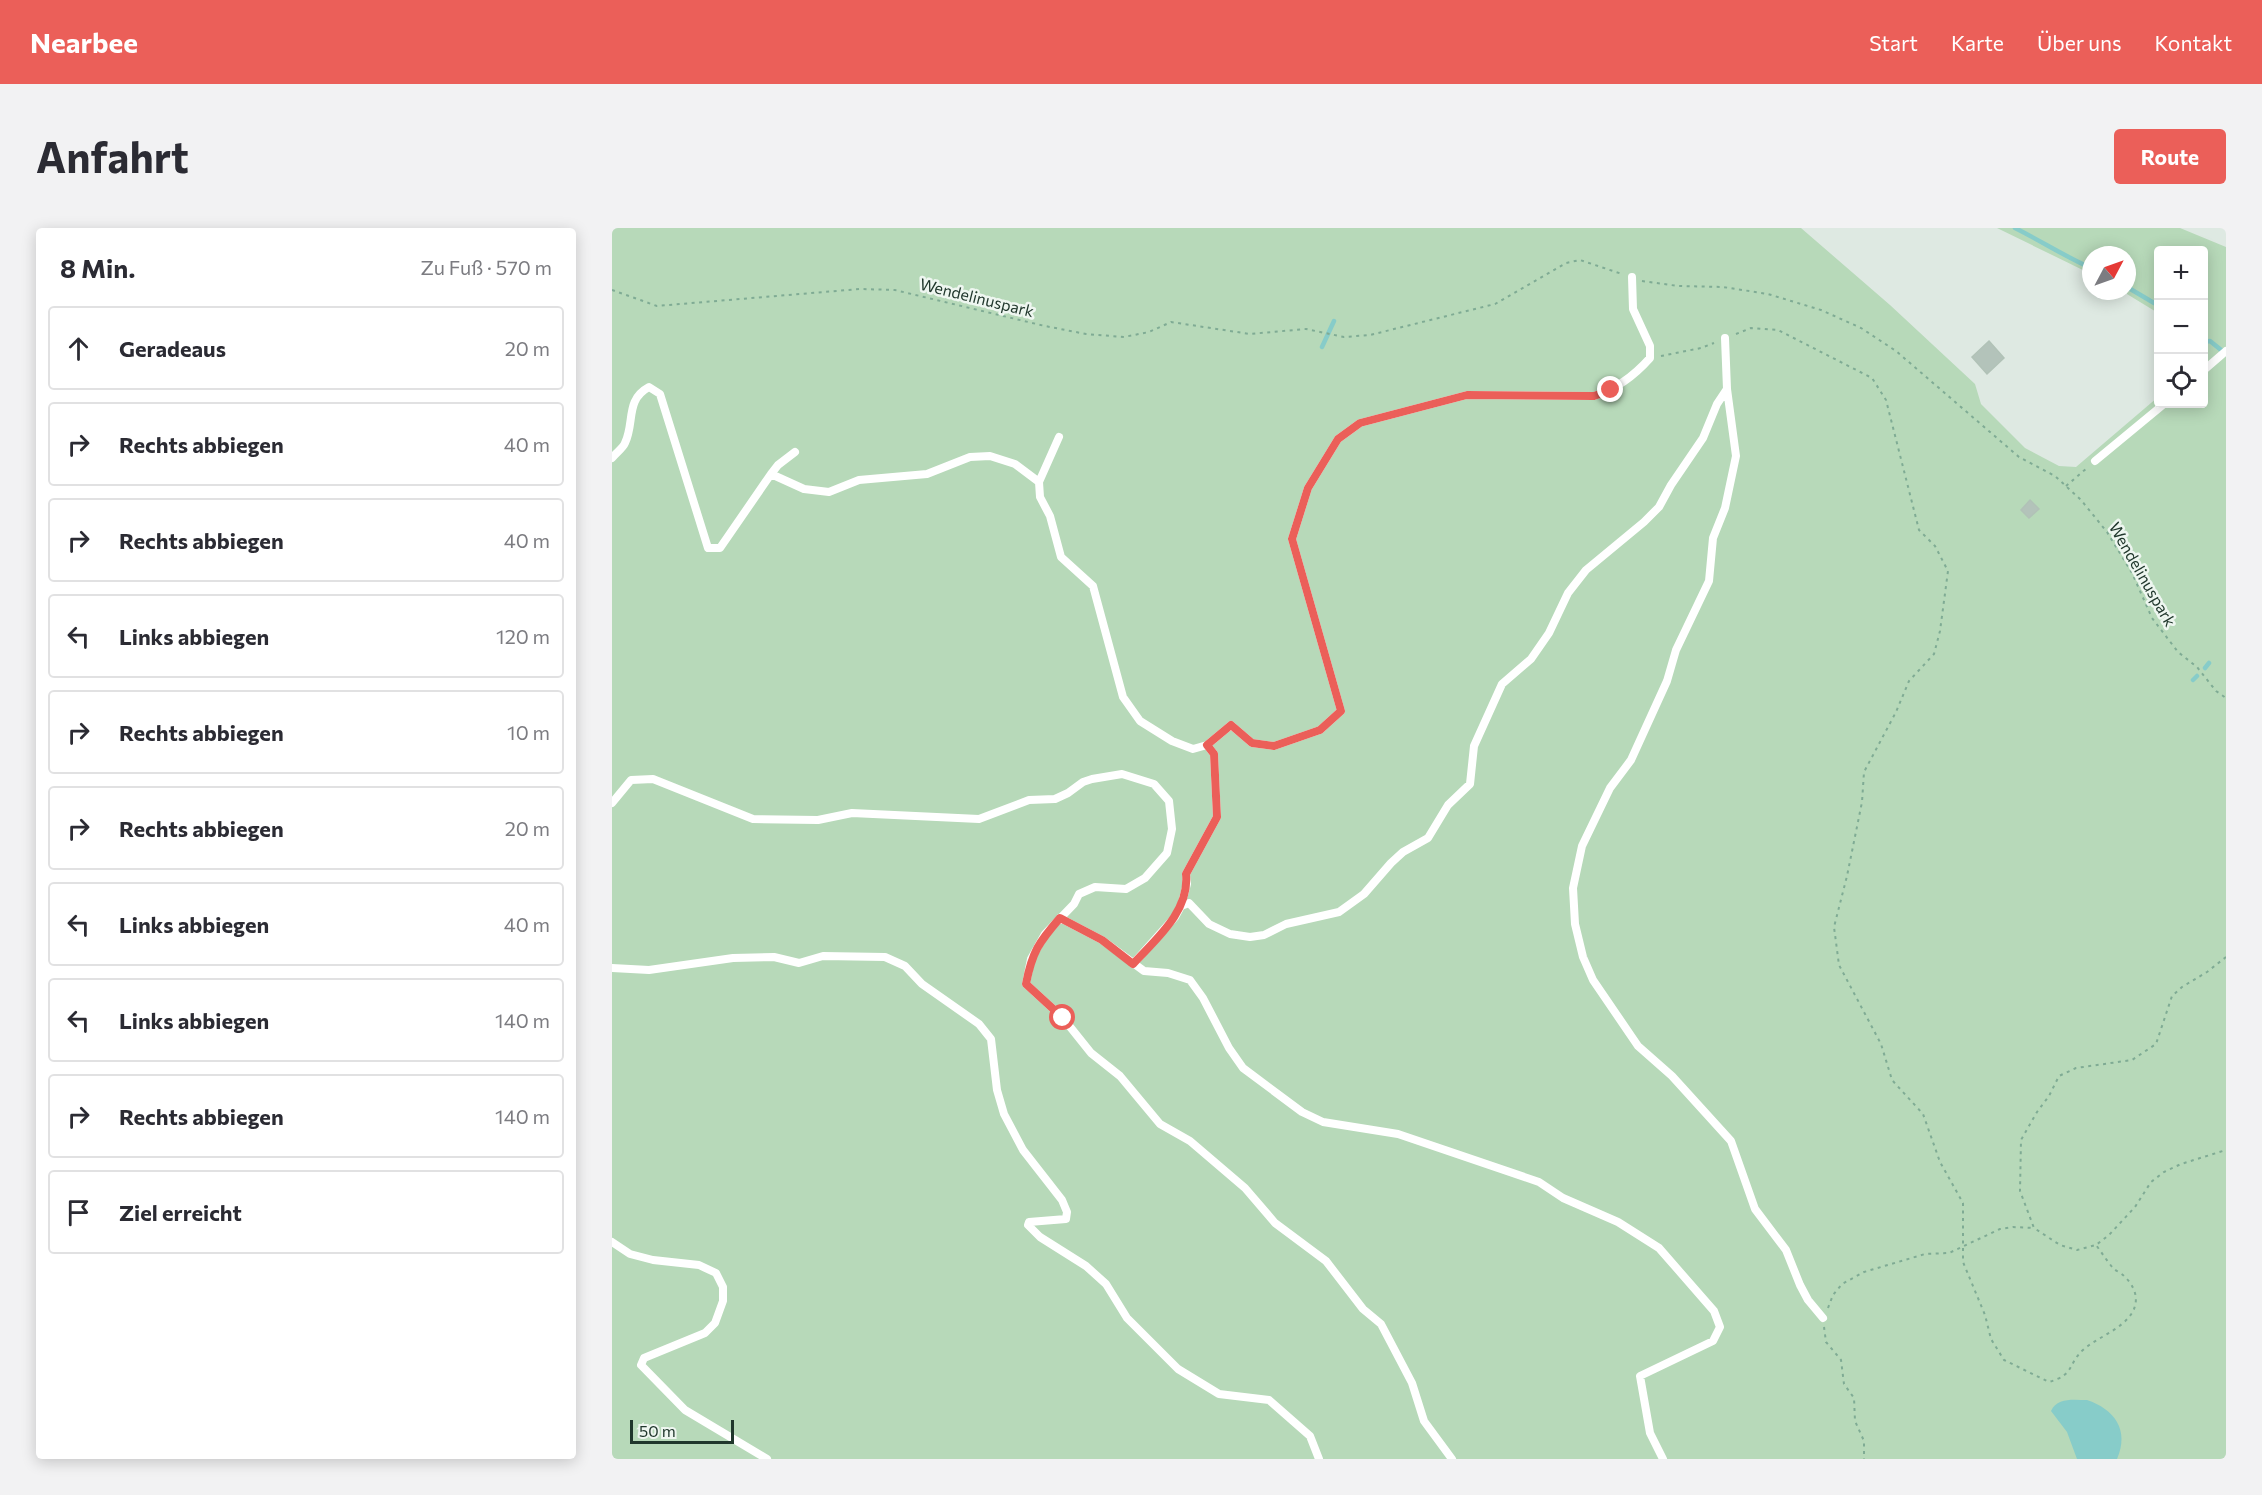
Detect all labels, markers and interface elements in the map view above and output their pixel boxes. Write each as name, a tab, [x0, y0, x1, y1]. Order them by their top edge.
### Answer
text: Nearbee	[30, 25, 138, 59]
text: Start	[1869, 30, 1918, 55]
text: Karte	[1951, 30, 2004, 55]
text: Über uns	[2037, 30, 2121, 55]
text: Kontakt	[2154, 30, 2232, 55]
button: Route	[2114, 129, 2226, 184]
text: Anfahrt	[36, 130, 189, 182]
north arrow	[2082, 246, 2136, 300]
map controls	[2154, 246, 2208, 408]
button: +	[2154, 246, 2208, 300]
text: 8 Min.	[60, 252, 135, 283]
text: Zu Fuß · 570 m	[420, 255, 552, 279]
street label: Wendelinuspark	[918, 274, 1036, 320]
button: −	[2154, 300, 2208, 354]
icon: ahead	[62, 332, 95, 365]
text: Geradeaus	[119, 335, 226, 362]
text: 20 m	[505, 336, 550, 360]
button: locate	[2154, 354, 2208, 408]
route end	[1597, 376, 1623, 402]
icon: right	[62, 428, 95, 461]
text: Rechts abbiegen	[119, 431, 284, 458]
text: 40 m	[504, 432, 550, 456]
street label: Wendelinuspark	[2106, 519, 2181, 630]
icon: right	[62, 524, 95, 557]
text: Rechts abbiegen	[119, 527, 284, 554]
text: 40 m	[504, 528, 550, 552]
icon: left	[62, 620, 95, 653]
text: Links abbiegen	[119, 623, 269, 650]
text: 120 m	[496, 624, 550, 648]
icon: right	[62, 716, 95, 749]
text: Rechts abbiegen	[119, 719, 284, 746]
text: 10 m	[507, 720, 550, 744]
icon: right	[62, 812, 95, 845]
text: Rechts abbiegen	[119, 815, 284, 842]
text: 20 m	[505, 816, 550, 840]
icon: left	[62, 908, 95, 941]
text: Links abbiegen	[119, 911, 269, 938]
text: 40 m	[504, 912, 550, 936]
icon: left	[62, 1004, 95, 1037]
route start	[1049, 1004, 1075, 1030]
text: Links abbiegen	[119, 1007, 269, 1034]
text: 140 m	[495, 1008, 550, 1032]
icon: right	[62, 1100, 95, 1133]
text: Rechts abbiegen	[119, 1103, 284, 1130]
text: 140 m	[495, 1104, 550, 1128]
icon: arrive	[62, 1196, 95, 1229]
text: Ziel erreicht	[119, 1199, 242, 1226]
scale bar	[630, 1417, 734, 1444]
text: 50 m	[639, 1421, 676, 1440]

